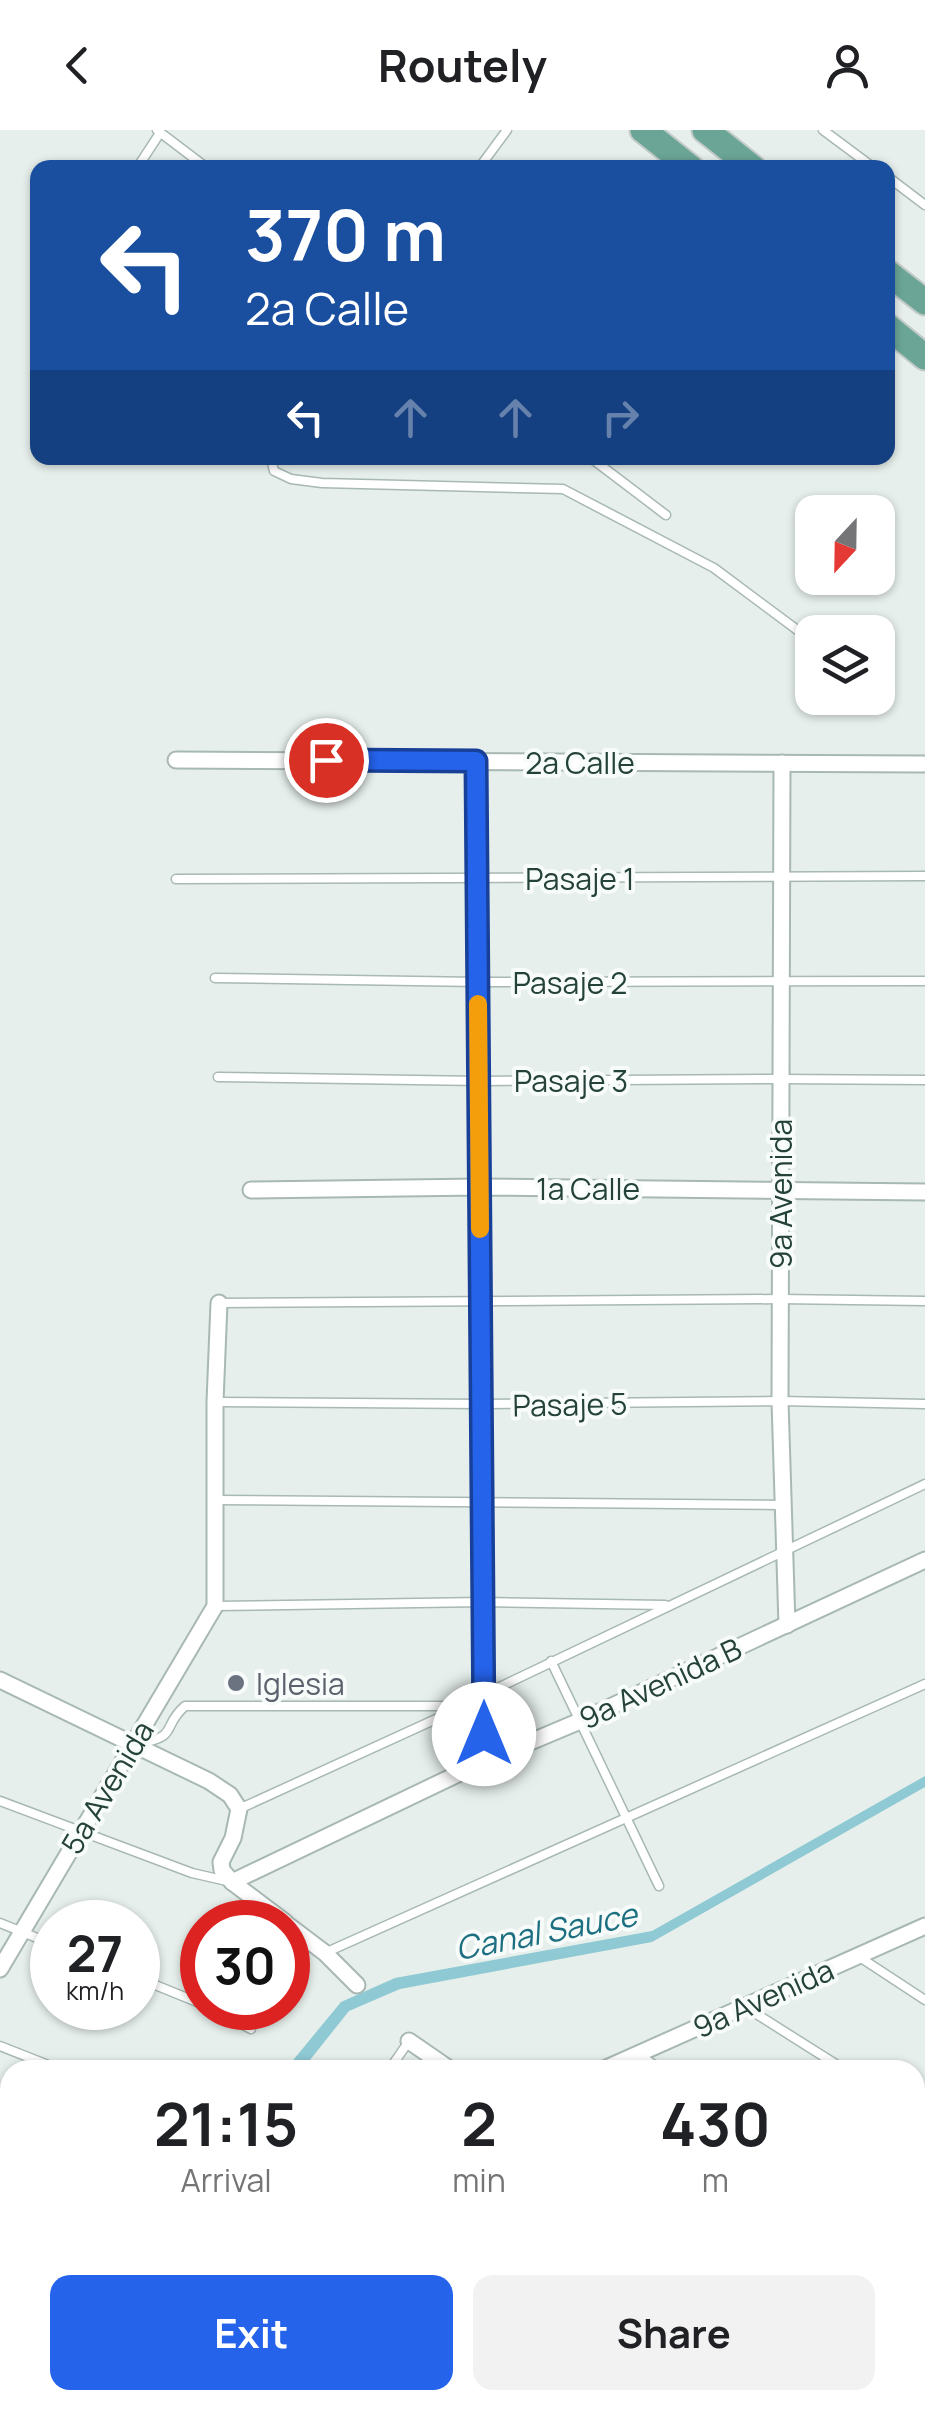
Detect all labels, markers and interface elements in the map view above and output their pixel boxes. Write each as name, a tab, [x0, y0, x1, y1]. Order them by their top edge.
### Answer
text: Routely	[378, 34, 547, 96]
icon: back	[50, 38, 105, 93]
icon: person	[820, 38, 875, 93]
text: 370 m	[245, 186, 446, 282]
icon: left	[80, 200, 210, 330]
text: 2a Calle	[245, 277, 409, 339]
icon: left	[278, 390, 333, 445]
icon: ahead	[383, 390, 438, 445]
icon: ahead	[488, 390, 543, 445]
icon: right	[593, 390, 648, 445]
north arrow	[795, 495, 895, 595]
map controls	[795, 495, 895, 715]
button: layers	[795, 615, 895, 715]
pin	[284, 718, 369, 803]
icon: arrive	[299, 733, 354, 788]
street label: 2a Calle	[525, 742, 635, 783]
street label: Pasaje 1	[525, 858, 635, 899]
street label: Pasaje 2	[513, 962, 627, 1003]
street label: Pasaje 3	[514, 1060, 628, 1101]
street label: 9a Avenida	[760, 1119, 801, 1269]
street label: 1a Calle	[536, 1168, 640, 1209]
street label: Pasaje 5	[512, 1383, 628, 1425]
street label: 9a Avenida B	[572, 1628, 748, 1738]
place label: Iglesia	[256, 1663, 345, 1704]
marker: Iglesia	[225, 1672, 247, 1694]
position arrow	[432, 1682, 536, 1786]
street label: 5a Avenida	[51, 1713, 163, 1861]
water label: Canal Sauce	[452, 1891, 643, 1970]
speed limit sign: 30	[180, 1900, 310, 2030]
text: 27	[67, 1919, 123, 1987]
street label: 9a Avenida	[686, 1949, 840, 2047]
text: km/h	[66, 1973, 124, 2008]
text: 21:15	[154, 2082, 298, 2164]
text: 2	[461, 2082, 497, 2164]
text: 430	[660, 2082, 771, 2164]
text: Arrival	[180, 2158, 272, 2202]
text: min	[452, 2158, 506, 2202]
text: m	[702, 2158, 729, 2202]
button: Exit	[50, 2275, 453, 2390]
button: Share	[473, 2275, 875, 2390]

